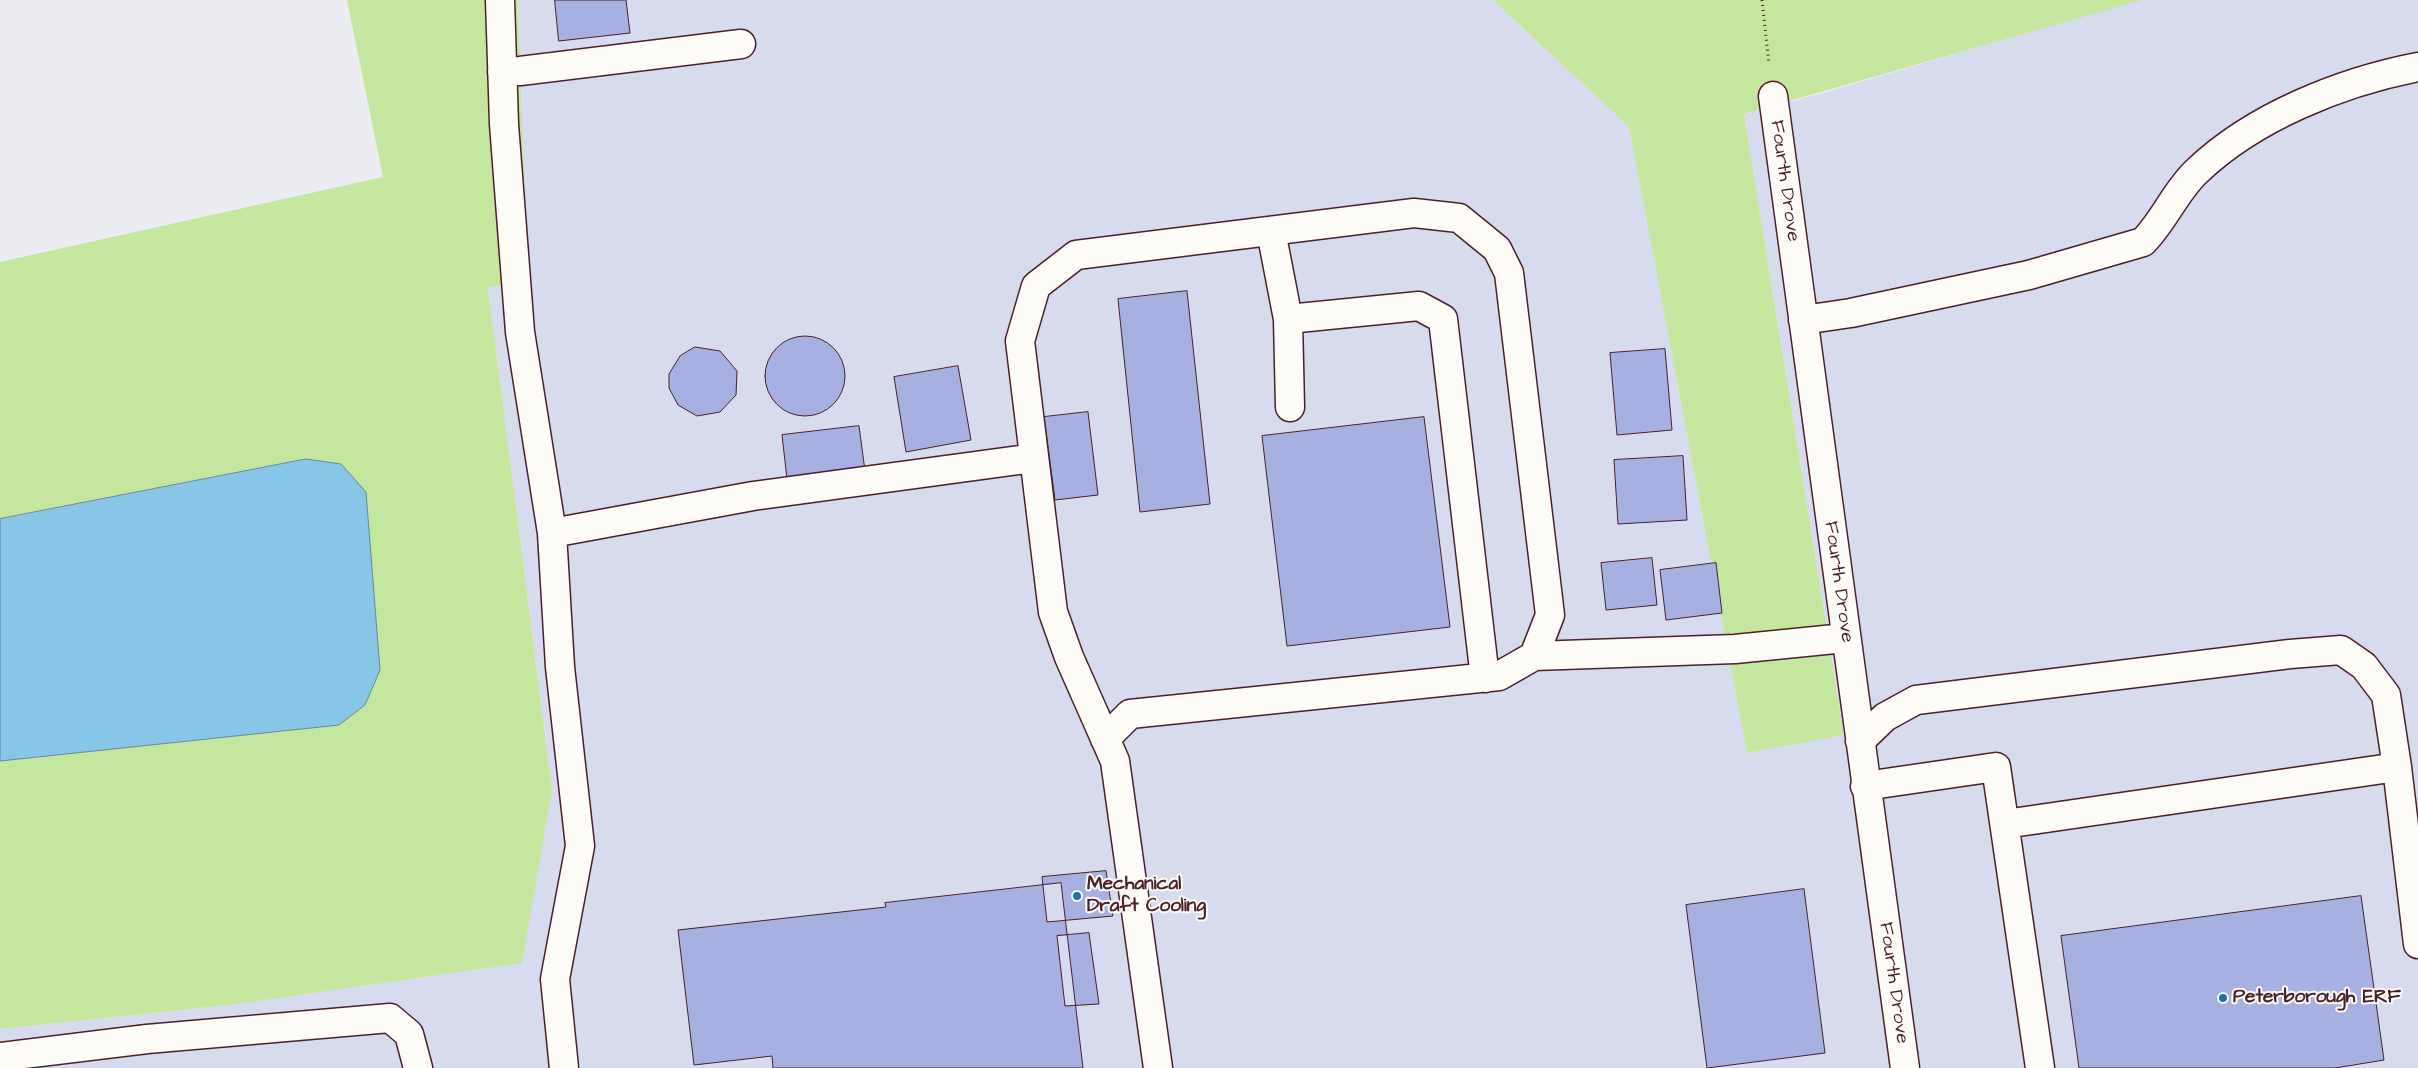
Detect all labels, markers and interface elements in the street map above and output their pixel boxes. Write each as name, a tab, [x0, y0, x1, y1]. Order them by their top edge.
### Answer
street label: Fourth Drove	[1764, 119, 1804, 243]
street label: Fourth Drove	[1818, 520, 1858, 644]
place label: Mechanical Draft Cooling	[1087, 874, 1206, 918]
marker: Mechanical Draft Cooling	[1071, 890, 1083, 902]
street label: Fourth Drove	[1873, 921, 1913, 1045]
place label: Peterborough ERF	[2233, 987, 2401, 1009]
marker: Peterborough ERF	[2217, 992, 2229, 1004]

